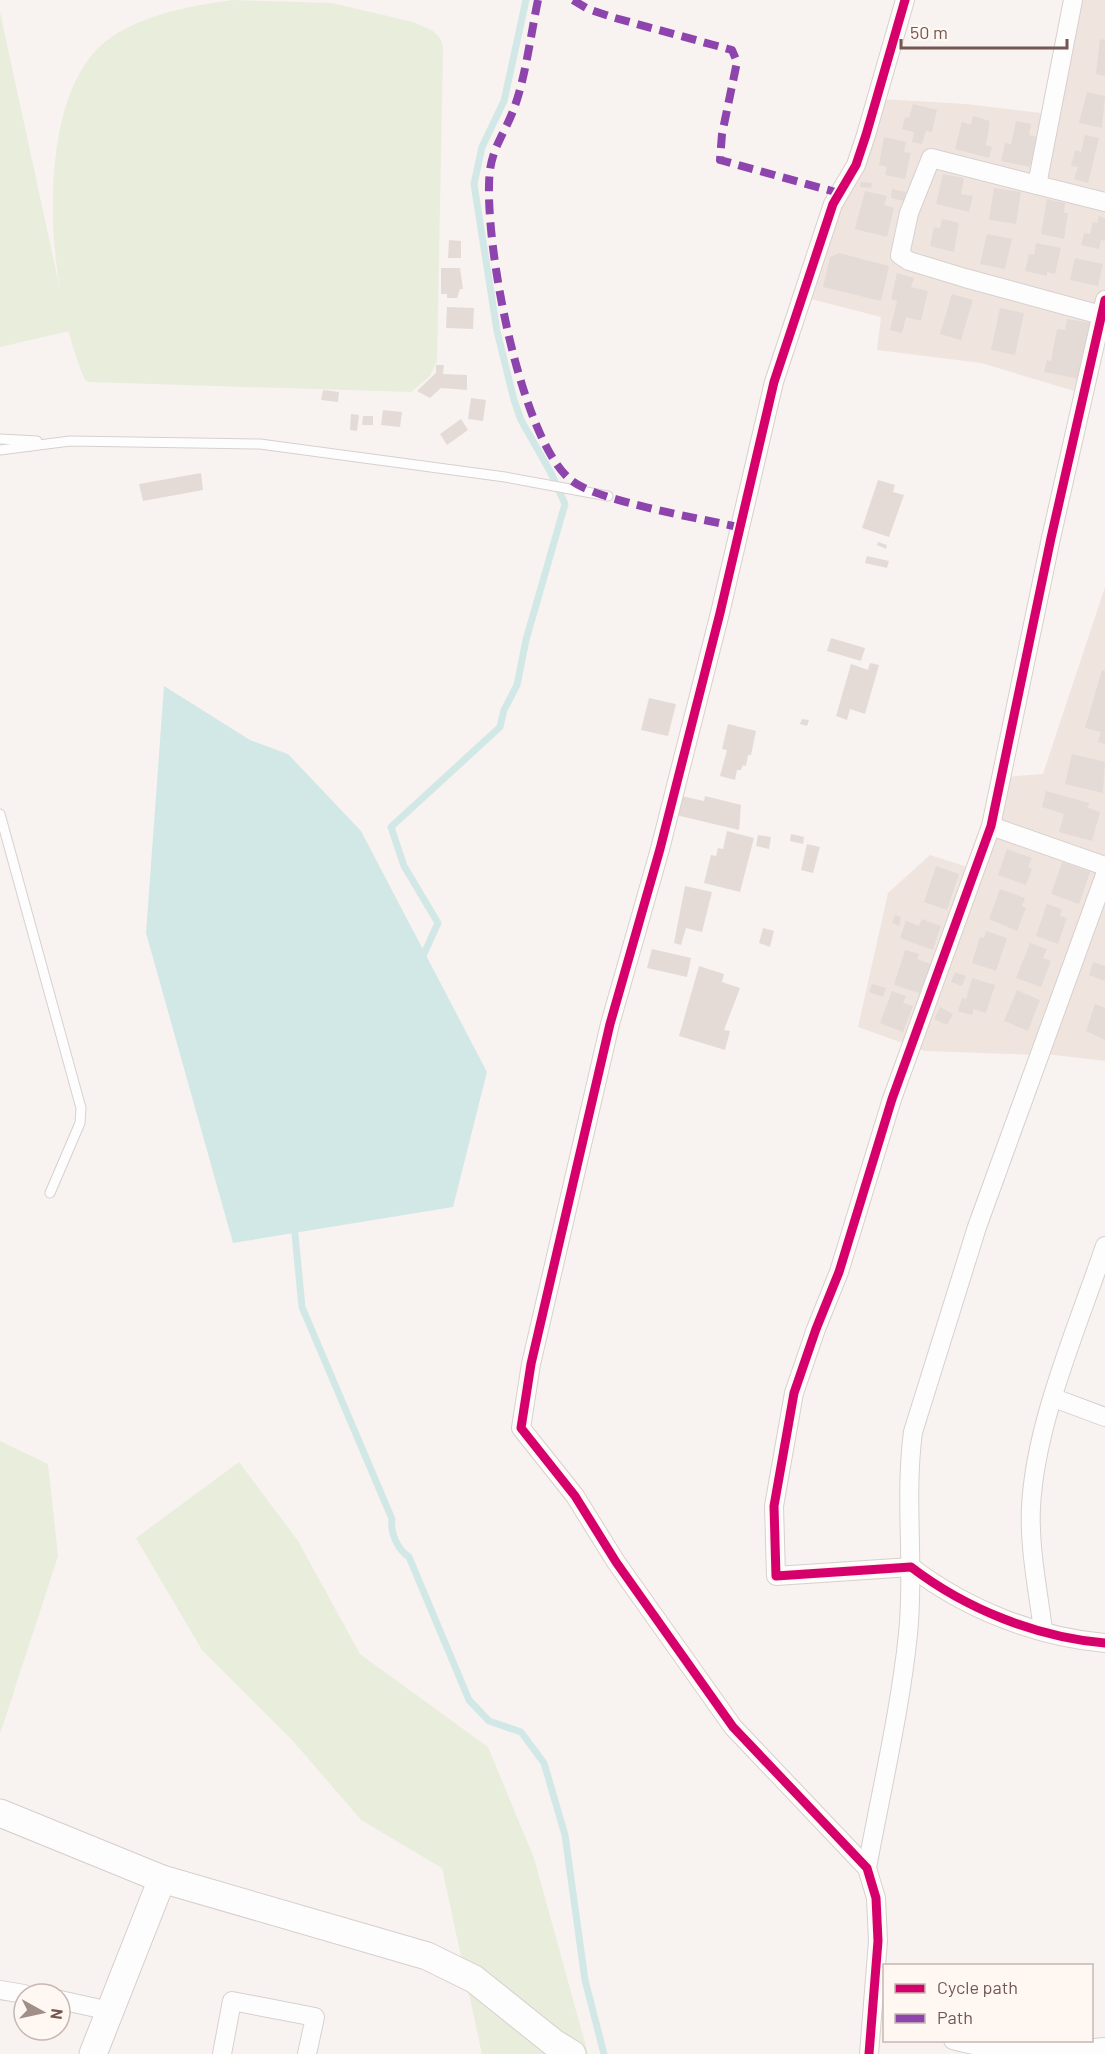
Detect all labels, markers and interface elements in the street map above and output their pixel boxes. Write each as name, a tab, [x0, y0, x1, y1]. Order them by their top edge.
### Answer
scale bar	[901, 12, 1068, 50]
text: 50 m	[910, 21, 948, 43]
legend	[883, 1964, 1093, 2042]
text: Cycle path	[937, 1976, 1018, 1998]
north arrow	[12, 1982, 72, 2042]
text: Path	[937, 2006, 973, 2028]
text: N	[47, 2008, 67, 2021]

